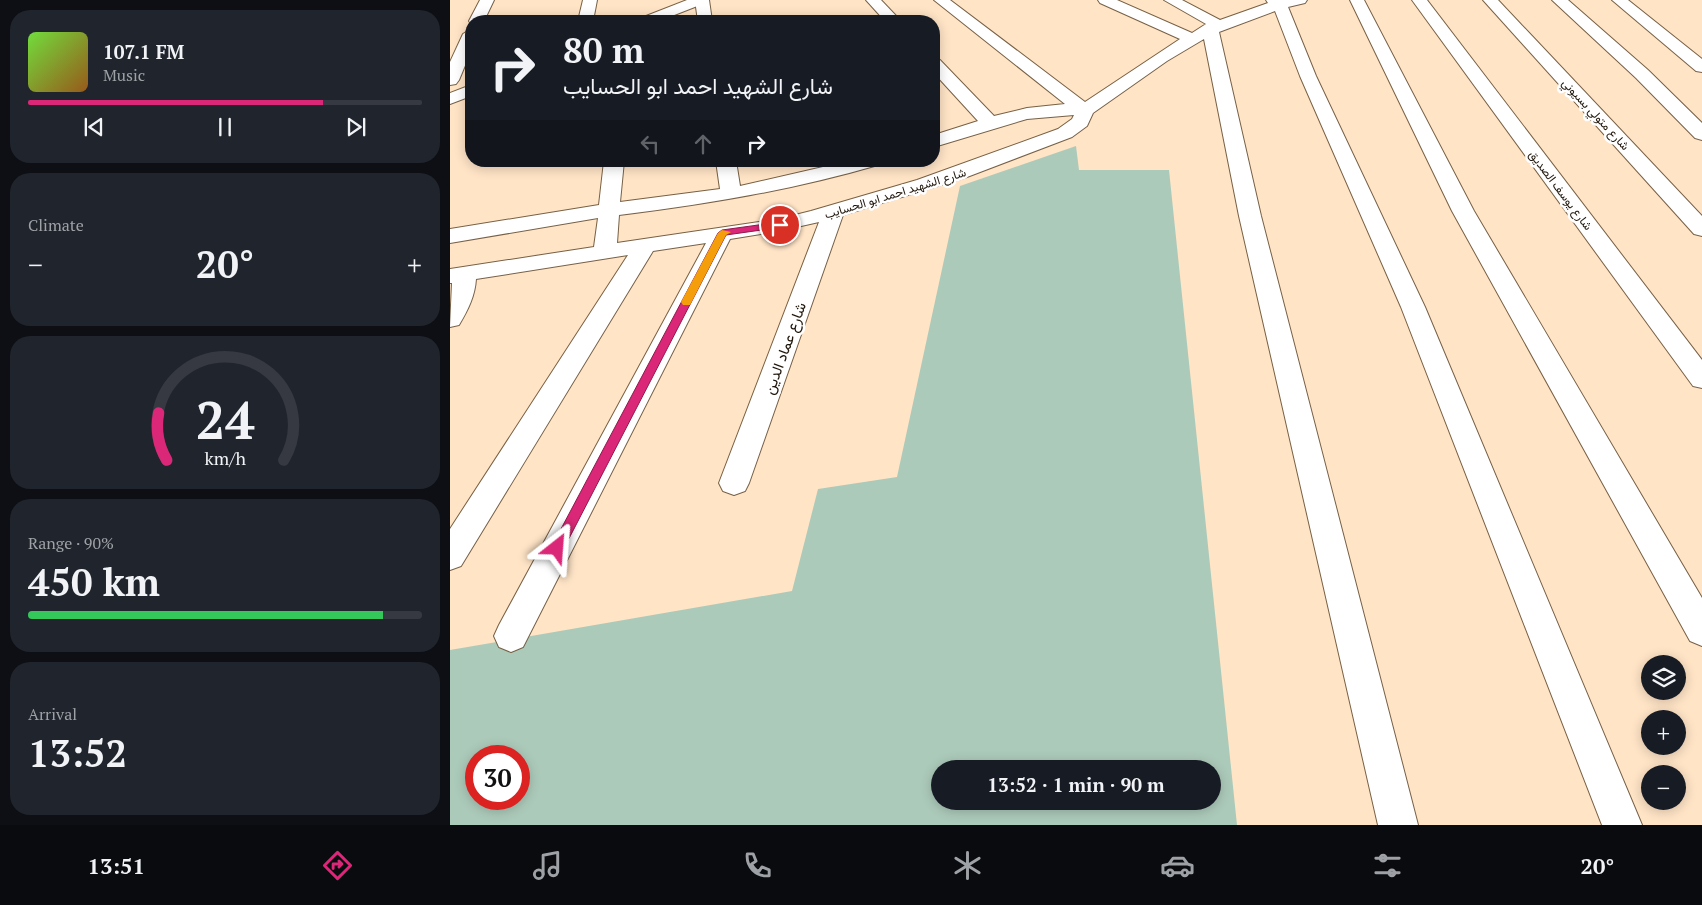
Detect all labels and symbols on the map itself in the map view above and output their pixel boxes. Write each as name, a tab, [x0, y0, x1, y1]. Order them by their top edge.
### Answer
street label: شارع متولي بسيوني	[1557, 75, 1633, 155]
street label: شارع يوسف الصديق	[1524, 147, 1596, 234]
street label: شارع الشهيد احمد ابو الحسايب	[822, 164, 968, 224]
pin	[759, 204, 801, 246]
street label: شارع عماد الدين	[758, 299, 812, 398]
position arrow	[530, 521, 582, 573]
speed limit sign: 30	[465, 745, 530, 810]

